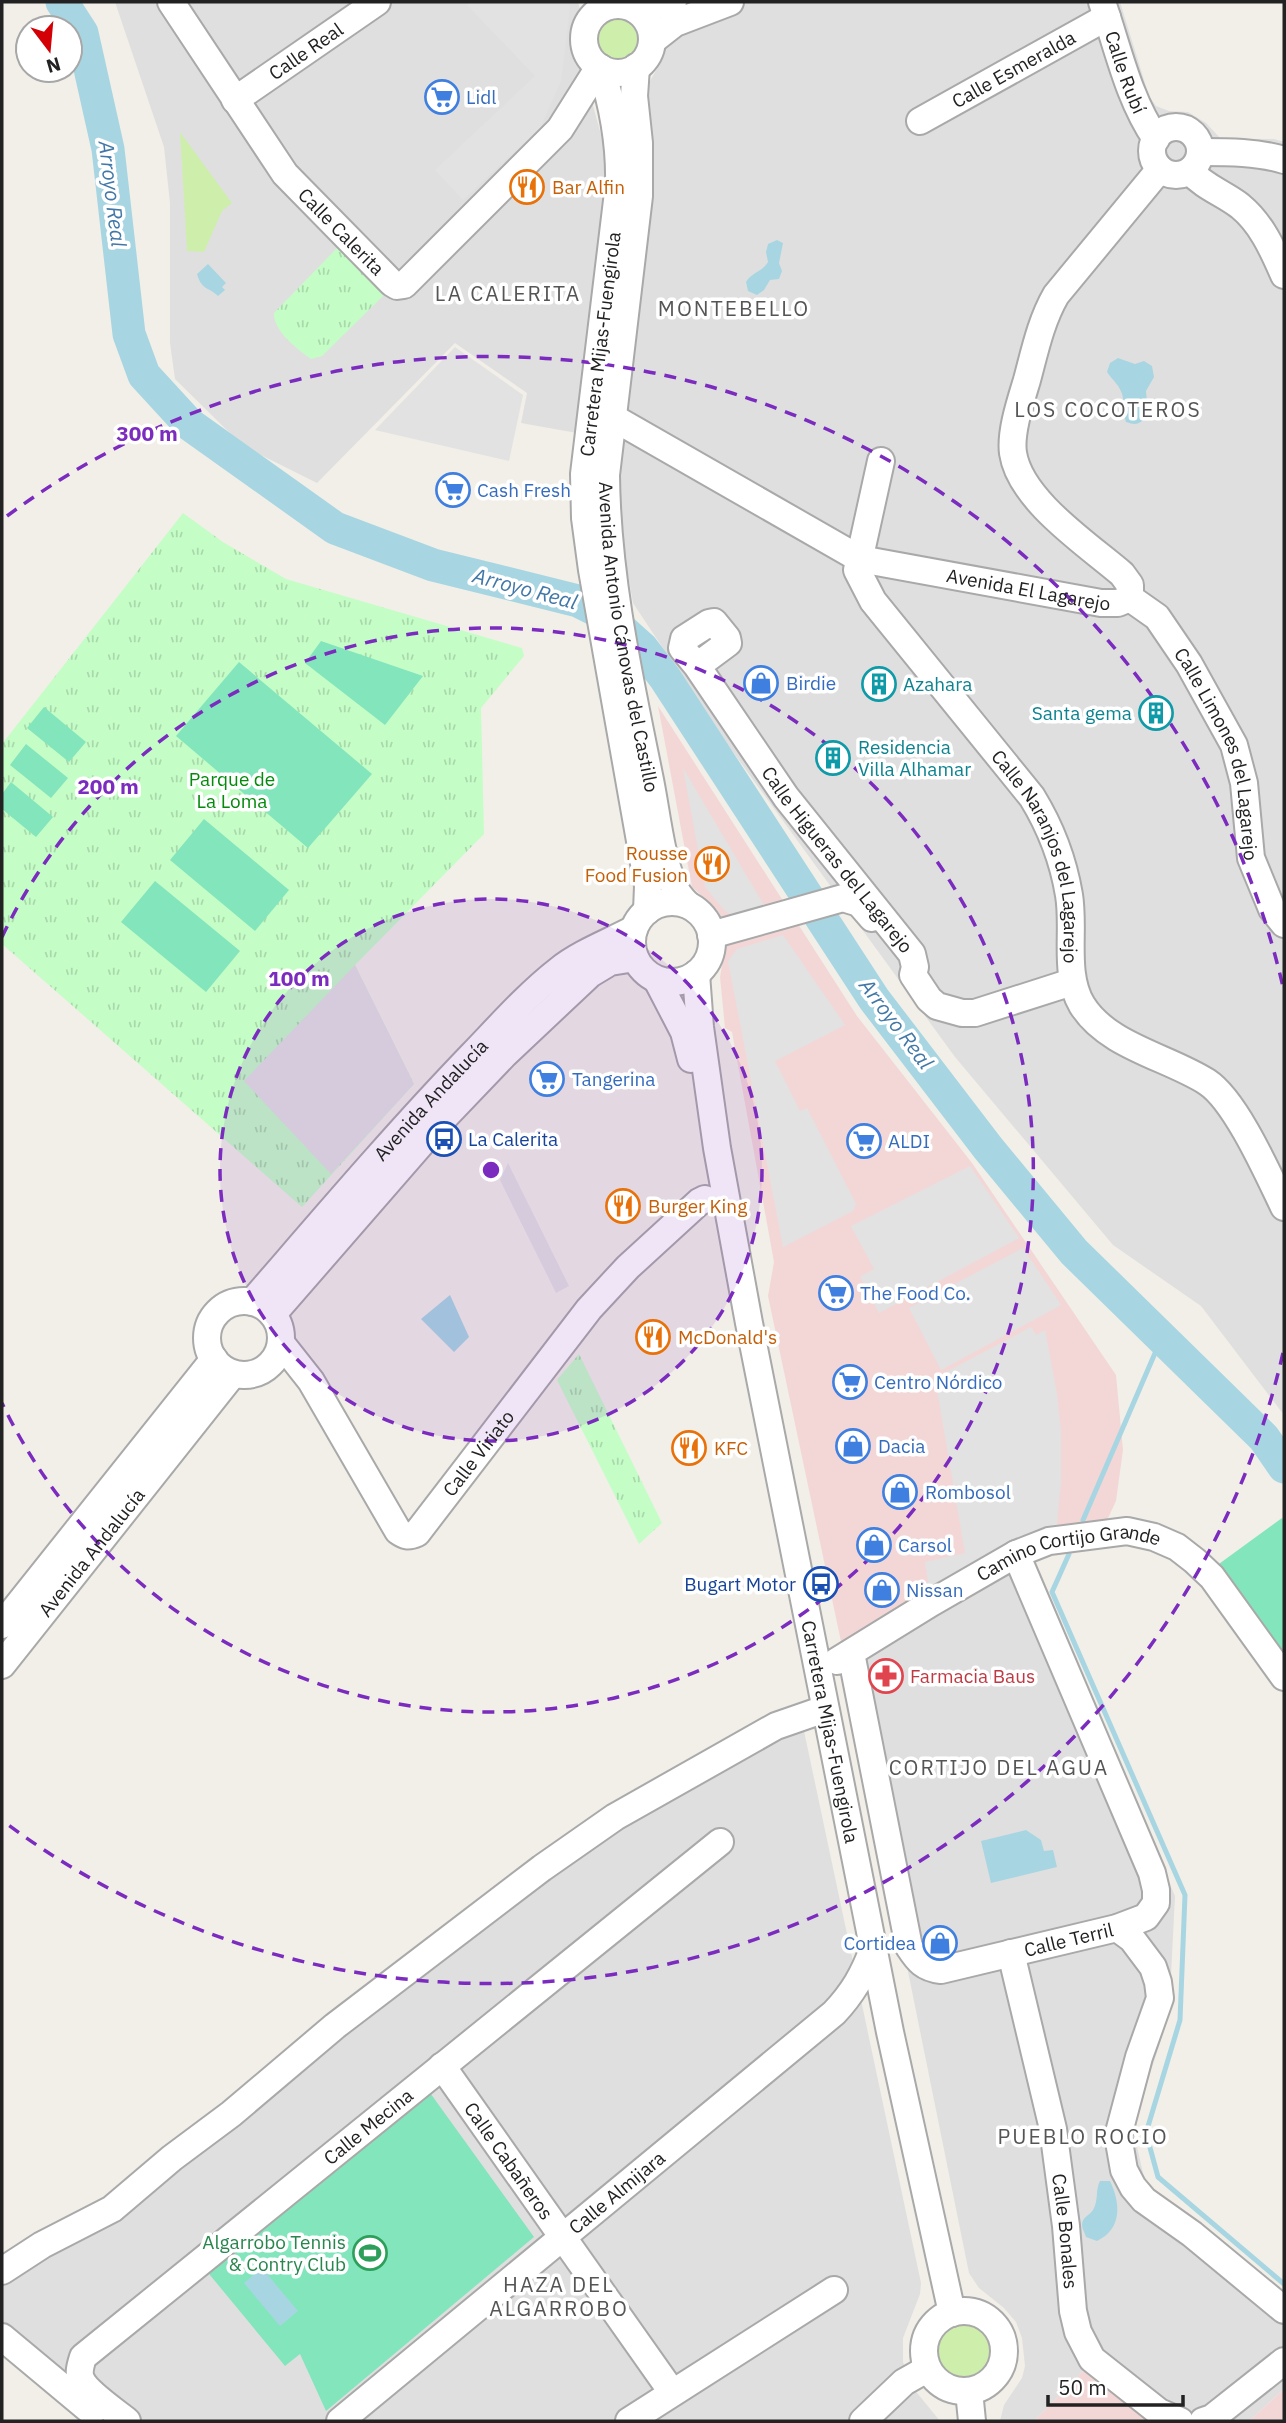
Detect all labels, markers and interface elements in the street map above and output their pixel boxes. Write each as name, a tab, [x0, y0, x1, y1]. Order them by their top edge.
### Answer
north arrow	[14, 14, 84, 84]
street label: Calle Real	[264, 17, 347, 85]
street label: Calle Esmeralda	[947, 25, 1080, 113]
street label: Calle Rubí	[1100, 28, 1152, 118]
text: N	[44, 52, 64, 79]
supermarket icon: Lidl	[423, 78, 461, 116]
place label: Lidl	[466, 85, 496, 109]
water label: Arroyo Real	[92, 138, 133, 249]
restaurant icon: Bar Alfin	[508, 168, 546, 206]
place label: Bar Alfin	[552, 175, 625, 199]
street label: Calle Calerita	[293, 183, 390, 280]
street label: Carretera Mijas-Fuengirola	[574, 230, 626, 458]
district label: LA CALERITA	[435, 279, 581, 307]
district label: MONTEBELLO	[658, 294, 810, 322]
district label: LOS COCOTEROS	[1014, 395, 1202, 423]
text: 300 m	[116, 419, 178, 447]
supermarket icon: Cash Fresh	[434, 471, 472, 509]
place label: Cash Fresh	[477, 478, 571, 502]
street label: Avenida Antonio Cánovas del Castillo	[594, 481, 664, 794]
water label: Arroyo Real	[469, 560, 581, 615]
street label: Avenida El Lagarejo	[945, 563, 1110, 615]
street label: Calle Limones del Lagarejo	[1169, 643, 1263, 862]
shop icon: Birdie	[742, 664, 780, 702]
building icon: Azahara	[860, 665, 898, 703]
place label: Birdie	[786, 671, 836, 695]
place label: Azahara	[903, 672, 972, 696]
building icon: Santa gema	[1137, 694, 1175, 732]
place label: Santa gema	[1032, 701, 1132, 725]
place label: Residencia Villa Alhamar	[858, 735, 971, 781]
building icon: Residencia Villa Alhamar	[814, 739, 852, 777]
street label: Calle Naranjos del Lagarejo	[986, 745, 1083, 964]
street label: Calle Higueras del Lagarejo	[757, 762, 918, 958]
park label: Parque de La Loma	[189, 767, 275, 813]
text: 200 m	[77, 772, 139, 800]
place label: Rousse Food Fusion	[585, 841, 688, 887]
restaurant icon: Rousse Food Fusion	[693, 845, 731, 883]
text: 100 m	[268, 964, 330, 992]
water label: Arroyo Real	[853, 972, 940, 1075]
street label: Avenida Andalucía	[369, 1034, 493, 1166]
supermarket icon: Tangerina	[528, 1060, 566, 1098]
place label: Tangerina	[572, 1067, 656, 1091]
bus stop icon: La Calerita	[425, 1120, 463, 1158]
supermarket icon: ALDI	[845, 1122, 883, 1160]
place label: La Calerita	[468, 1127, 558, 1151]
place label: ALDI	[888, 1129, 930, 1153]
centre of rings	[479, 1158, 503, 1182]
restaurant icon: Burger King	[604, 1187, 642, 1225]
place label: Burger King	[648, 1194, 747, 1218]
supermarket icon: The Food Co.	[817, 1274, 855, 1312]
place label: The Food Co.	[860, 1281, 971, 1305]
restaurant icon: McDonald's	[634, 1318, 672, 1356]
place label: McDonald's	[678, 1325, 777, 1349]
supermarket icon: Centro Nórdico	[831, 1363, 869, 1401]
place label: Centro Nórdico	[874, 1370, 1002, 1394]
street label: Calle Viriato	[438, 1405, 519, 1501]
shop icon: Dacia	[834, 1427, 872, 1465]
restaurant icon: KFC	[670, 1429, 708, 1467]
place label: Dacia	[878, 1434, 925, 1458]
place label: KFC	[714, 1436, 748, 1460]
shop icon: Rombosol	[881, 1473, 919, 1511]
place label: Rombosol	[925, 1480, 1011, 1504]
street label: Avenida Andalucía	[33, 1483, 150, 1621]
street label: Camino Cortijo Grande	[972, 1519, 1165, 1586]
shop icon: Carsol	[855, 1526, 893, 1564]
place label: Carsol	[898, 1533, 952, 1557]
bus stop icon: Bugart Motor	[802, 1565, 840, 1603]
shop icon: Nissan	[863, 1571, 901, 1609]
place label: Bugart Motor	[684, 1572, 796, 1596]
place label: Nissan	[906, 1578, 964, 1602]
street label: Carretera Mijas-Fuengirola	[796, 1618, 864, 1845]
pharmacy icon: Farmacia Baus	[867, 1657, 905, 1695]
place label: Farmacia Baus	[910, 1664, 1035, 1688]
district label: CORTIJO DEL AGUA	[889, 1753, 1109, 1781]
street label: Calle Terril	[1021, 1917, 1116, 1962]
shop icon: Cortidea	[921, 1924, 959, 1962]
place label: Cortidea	[843, 1931, 916, 1955]
street label: Calle Mecina	[319, 2083, 418, 2170]
street label: Calle Cabañeros	[459, 2097, 559, 2224]
district label: PUEBLO ROCIO	[997, 2122, 1169, 2150]
street label: Calle Almijara	[564, 2146, 670, 2239]
street label: Calle Bonales	[1047, 2172, 1083, 2290]
place label: Algarrobo Tennis & Contry Club	[202, 2230, 346, 2276]
sports icon: Algarrobo Tennis & Contry Club	[351, 2234, 389, 2272]
district label: HAZA DEL ALGARROBO	[489, 2270, 629, 2322]
scale bar	[1048, 2364, 1183, 2408]
text: 50 m	[1058, 2373, 1107, 2401]

